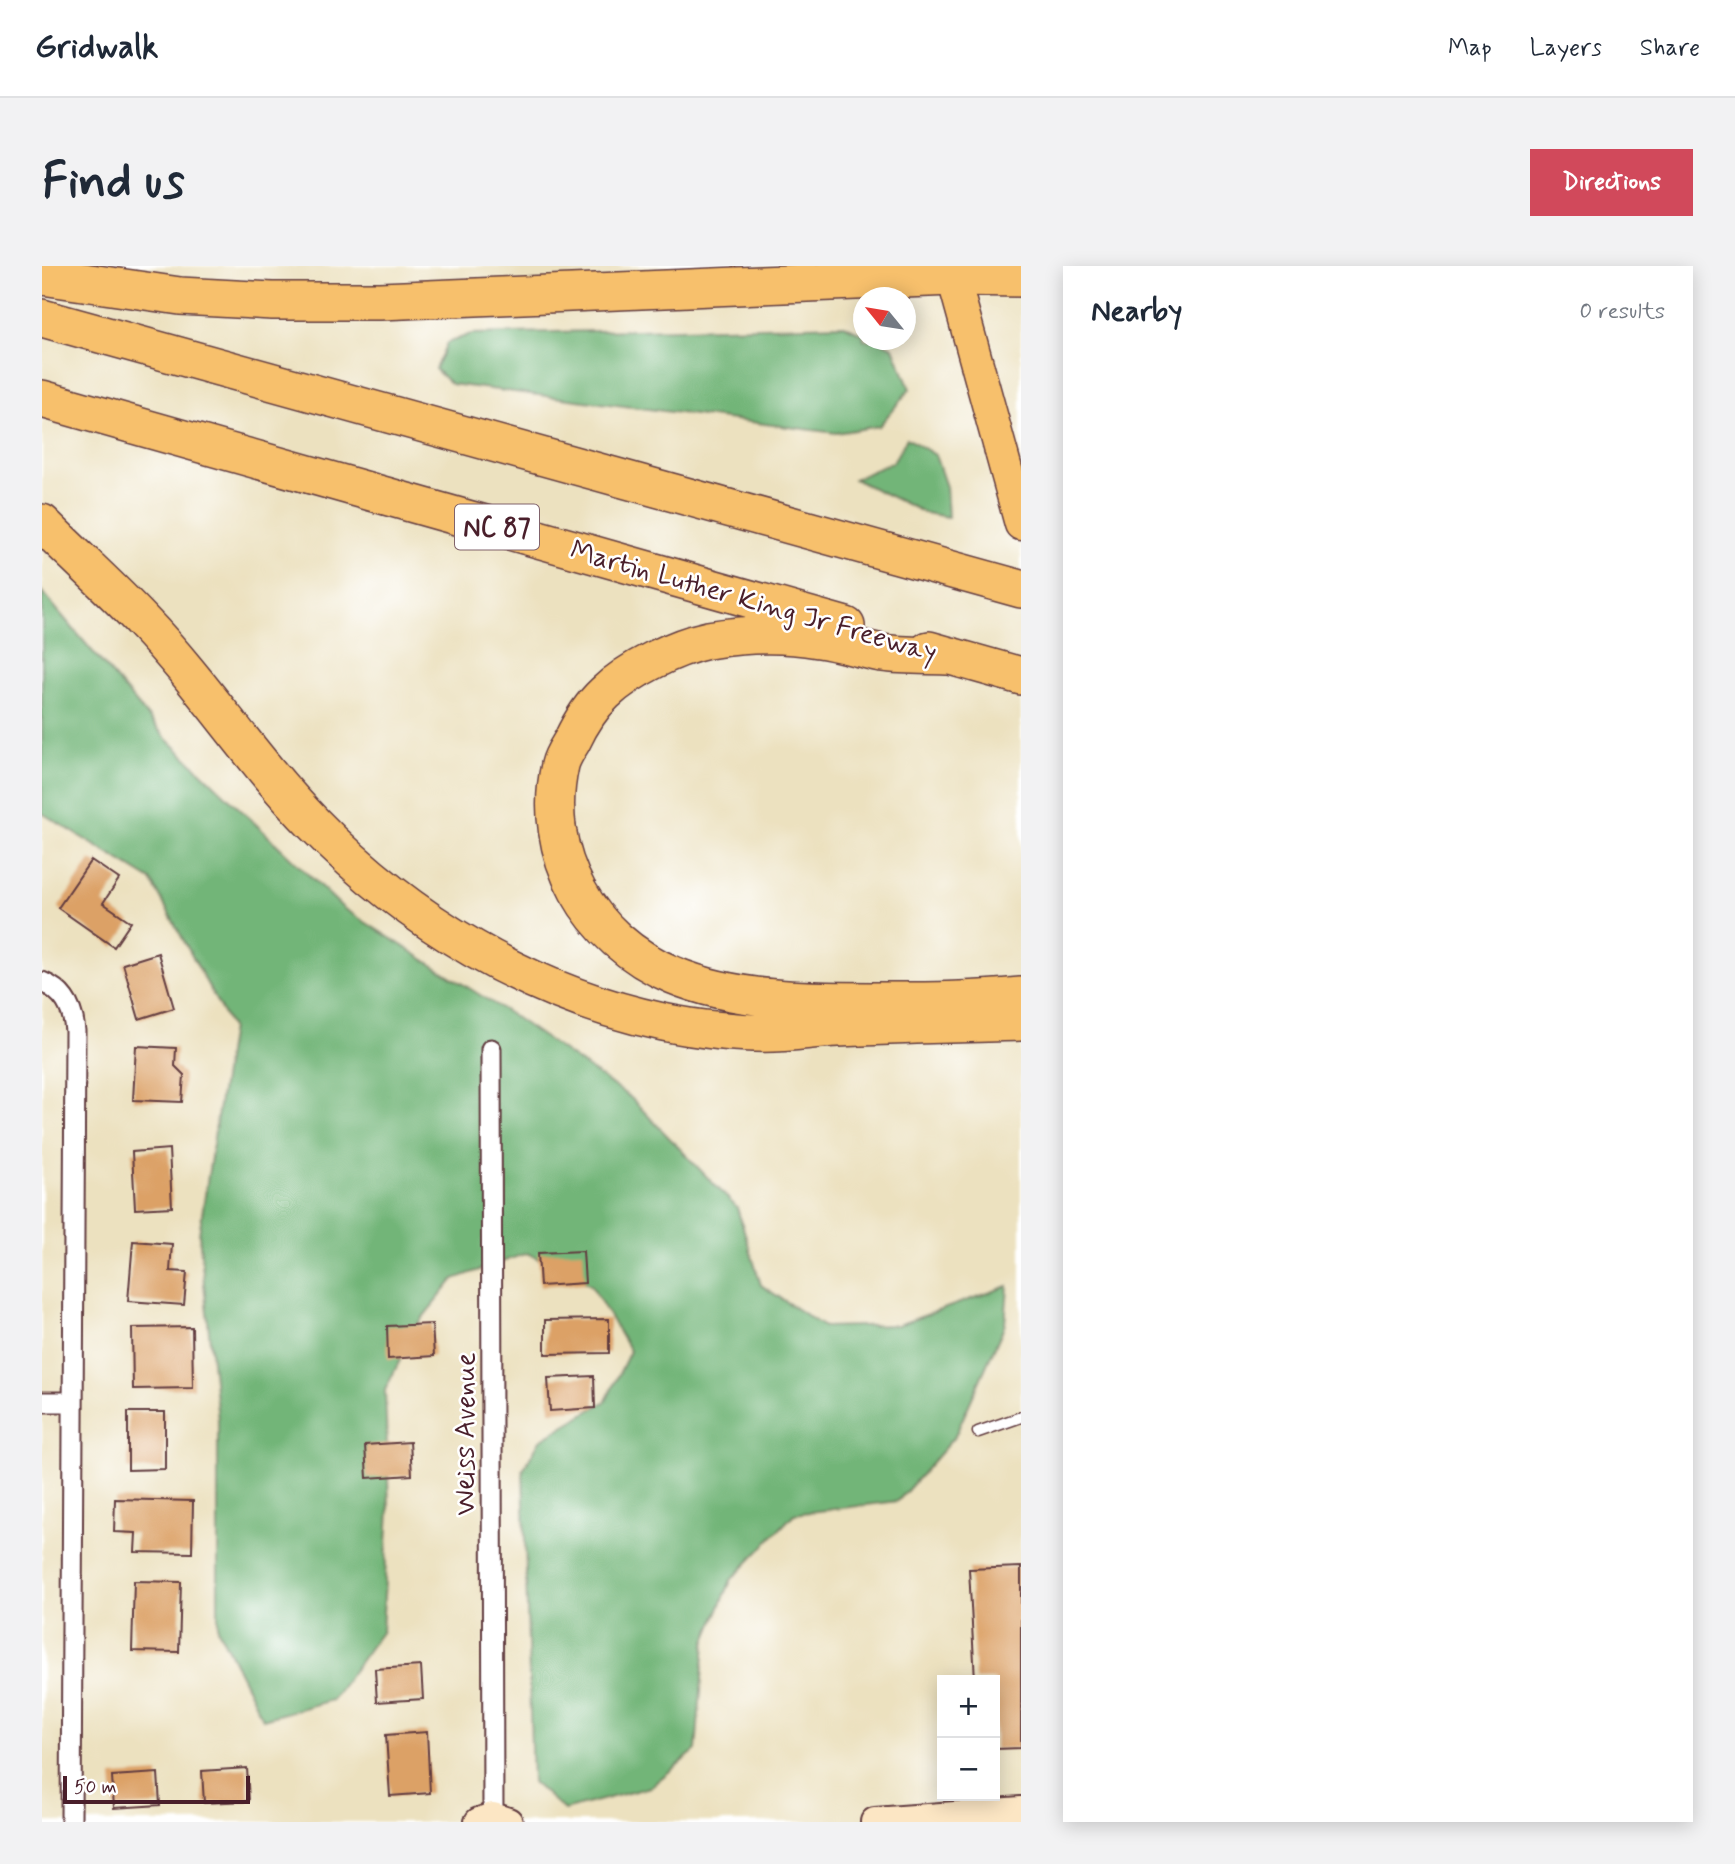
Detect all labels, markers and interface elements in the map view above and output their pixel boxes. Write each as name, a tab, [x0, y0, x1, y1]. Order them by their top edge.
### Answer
text: Gridwalk	[35, 26, 159, 70]
text: Map	[1448, 33, 1492, 64]
text: Layers	[1530, 33, 1602, 64]
text: Share	[1640, 33, 1700, 64]
button: Directions	[1530, 149, 1693, 216]
text: Find us	[42, 150, 185, 215]
north arrow	[853, 287, 916, 350]
text: Nearby	[1091, 292, 1182, 331]
text: 0 results	[1579, 297, 1665, 327]
road number: NC 87	[455, 504, 539, 550]
street label: Martin Luther King Jr Freeway	[566, 532, 941, 673]
street label: Weiss Avenue	[448, 1352, 485, 1516]
map controls	[937, 1675, 1000, 1801]
button: +	[937, 1675, 1000, 1738]
button: −	[937, 1738, 1000, 1801]
scale bar	[63, 1773, 250, 1805]
text: 50 m	[74, 1775, 117, 1800]

